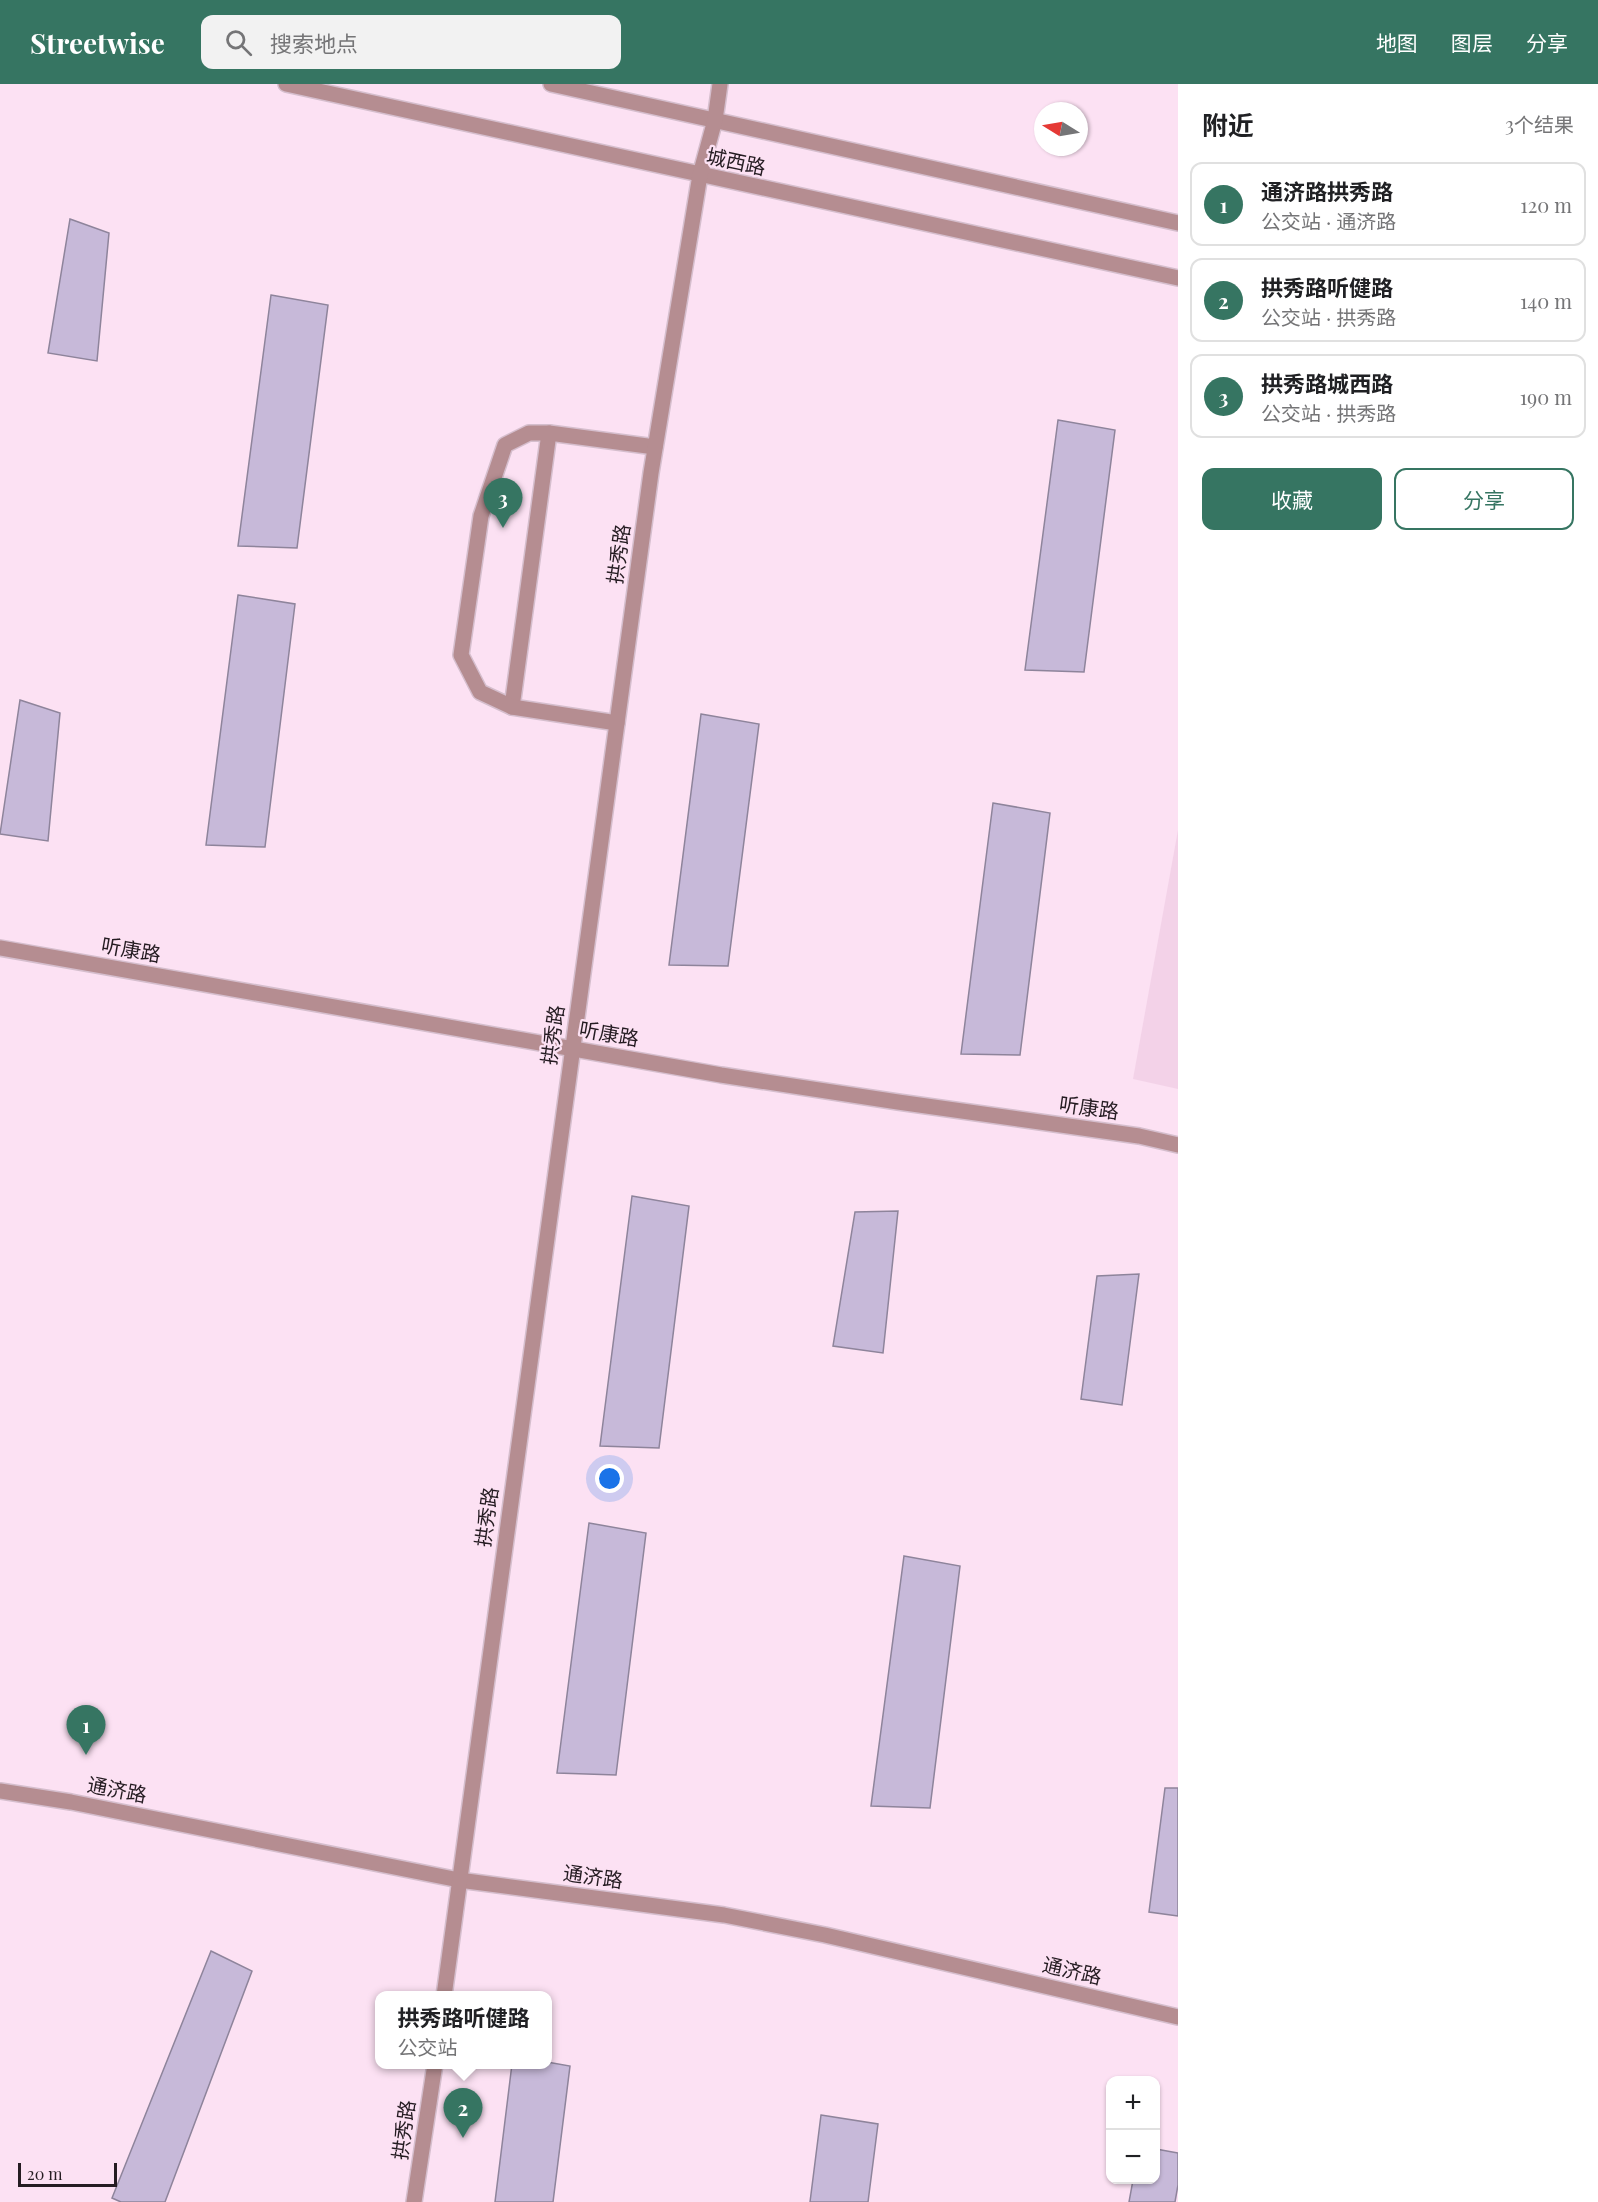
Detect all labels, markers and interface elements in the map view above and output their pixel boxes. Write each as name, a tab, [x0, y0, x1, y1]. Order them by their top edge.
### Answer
search box	[201, 15, 621, 69]
text: Streetwise	[30, 24, 165, 61]
icon: search	[222, 26, 255, 59]
text: 搜索地点	[270, 28, 358, 58]
text: 地图	[1376, 28, 1418, 56]
text: 图层	[1451, 28, 1493, 56]
text: 分享	[1526, 28, 1568, 56]
north arrow	[1034, 102, 1088, 156]
text: 附近	[1202, 107, 1254, 142]
text: 3个结果	[1505, 110, 1574, 137]
street label: 城西路	[704, 141, 768, 180]
text: 通济路拱秀路	[1261, 176, 1393, 206]
text: 1	[1220, 191, 1227, 218]
text: 120 m	[1520, 191, 1572, 218]
text: 公交站 · 通济路	[1261, 207, 1396, 234]
text: 拱秀路听健路	[1261, 272, 1393, 302]
text: 2	[1218, 287, 1229, 314]
text: 140 m	[1520, 287, 1572, 314]
text: 公交站 · 拱秀路	[1261, 303, 1396, 330]
text: 拱秀路城西路	[1261, 368, 1393, 398]
text: 3	[1219, 383, 1228, 410]
text: 190 m	[1520, 383, 1572, 410]
text: 公交站 · 拱秀路	[1261, 399, 1396, 426]
button: 收藏	[1202, 468, 1382, 530]
button: 分享	[1394, 468, 1574, 530]
pin: 3	[484, 478, 522, 528]
street label: 拱秀路	[600, 522, 635, 585]
street label: 听康路	[99, 930, 163, 967]
street label: 拱秀路	[534, 1003, 569, 1066]
street label: 听康路	[577, 1014, 641, 1051]
street label: 听康路	[1058, 1089, 1121, 1124]
your location	[595, 1464, 624, 1493]
street label: 拱秀路	[468, 1485, 503, 1548]
pin: 1	[66, 1706, 106, 1755]
street label: 通济路	[85, 1770, 149, 1808]
street label: 通济路	[562, 1858, 625, 1893]
street label: 通济路	[1040, 1950, 1105, 1989]
popup	[375, 1991, 552, 2069]
text: 拱秀路听健路	[397, 2002, 530, 2032]
text: 公交站	[397, 2033, 457, 2060]
map controls	[1106, 2076, 1160, 2184]
button: +	[1106, 2076, 1160, 2130]
pin: 2	[444, 2088, 482, 2138]
street label: 拱秀路	[385, 2098, 420, 2161]
button: −	[1106, 2130, 1160, 2184]
scale bar	[18, 2160, 117, 2188]
text: 20 m	[27, 2163, 62, 2184]

